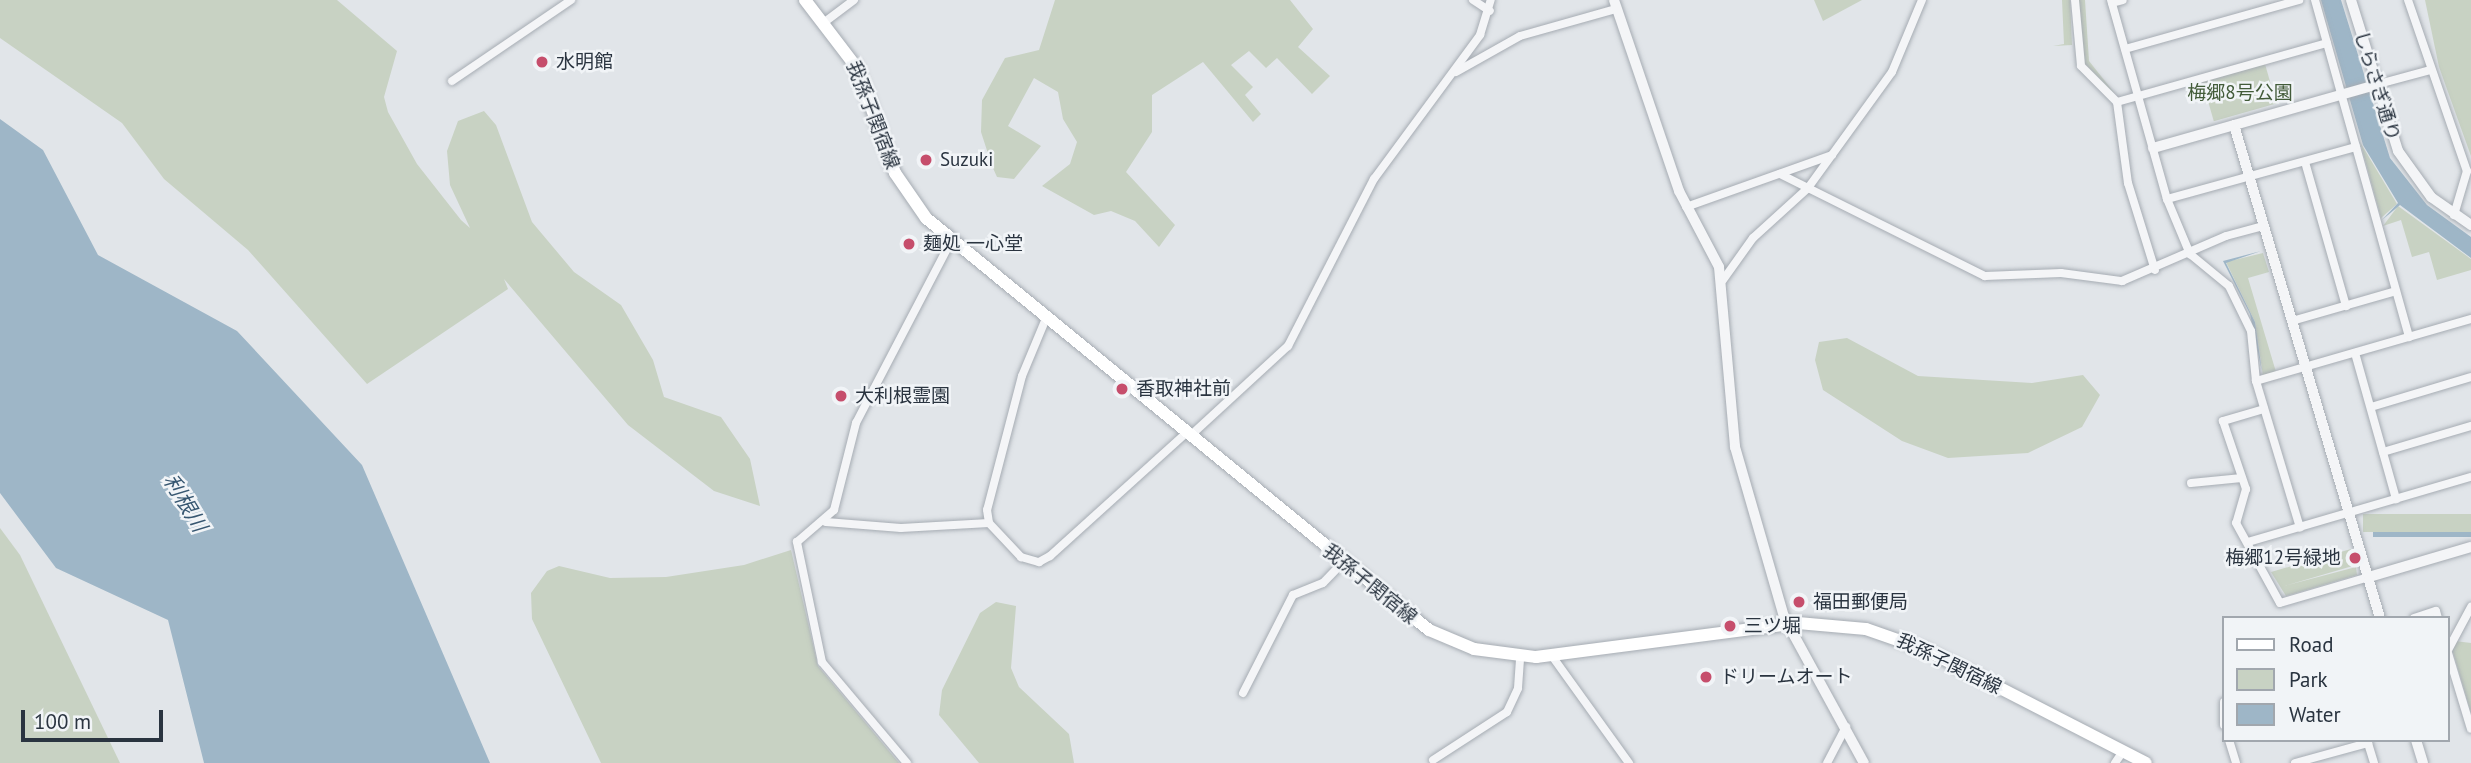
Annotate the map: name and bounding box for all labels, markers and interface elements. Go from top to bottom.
street label: しらさぎ通り [2349,28,2405,144]
place label: 水明館 [556,51,613,73]
marker: 水明館 [534,54,550,70]
street label: 我孫子関宿線 [842,58,904,172]
park label: 梅郷8号公園 [2187,82,2293,104]
place label: Suzuki [940,149,993,171]
marker: Suzuki [918,152,934,168]
place label: 麺処 一心堂 [923,233,1023,255]
marker: 麺処 一心堂 [901,236,917,252]
place label: 香取神社前 [1136,378,1231,400]
marker: 香取神社前 [1114,381,1130,397]
place label: 大利根霊園 [855,385,950,407]
marker: 大利根霊園 [833,388,849,404]
water label: 利根川 [158,470,212,536]
street label: 我孫子関宿線 [1319,539,1421,629]
place label: 梅郷12号緑地 [2225,547,2341,569]
marker: 梅郷12号緑地 [2347,550,2363,566]
place label: 福田郵便局 [1813,591,1908,613]
marker: 福田郵便局 [1791,594,1807,610]
place label: 三ツ堀 [1744,615,1801,637]
legend [2222,616,2450,742]
marker: 三ツ堀 [1722,618,1738,634]
street label: 我孫子関宿線 [1893,629,2005,699]
text: Road [2289,631,2333,658]
place label: ドリームオート [1720,666,1853,688]
text: Park [2289,666,2328,693]
marker: ドリームオート [1698,669,1714,685]
scale bar [24,696,166,740]
text: Water [2289,701,2341,728]
text: 100 m [34,708,91,735]

